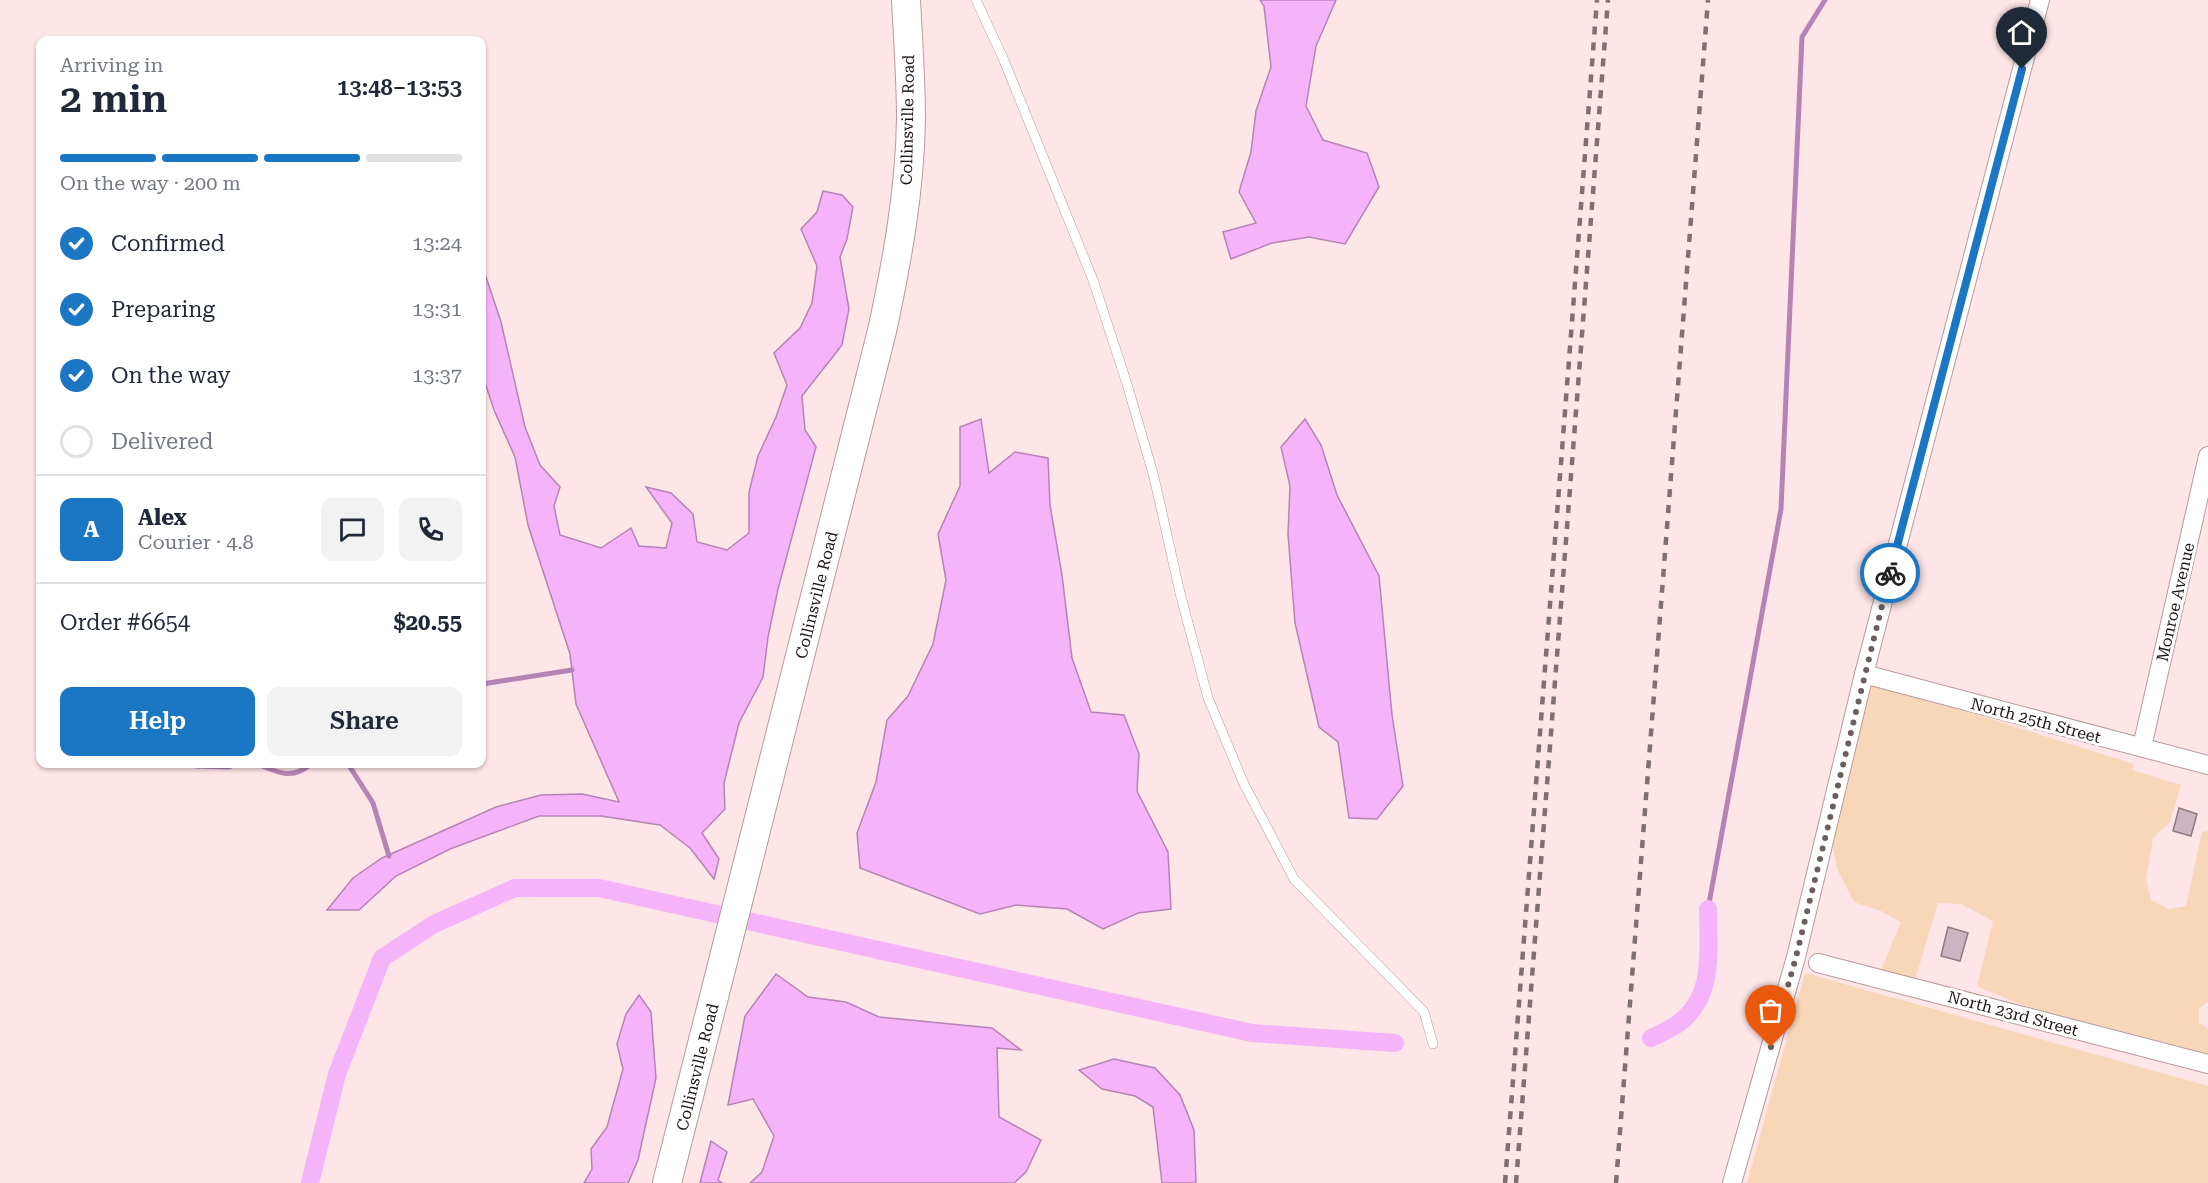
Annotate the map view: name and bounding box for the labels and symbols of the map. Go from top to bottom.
pin [1996,7,2047,69]
street label: Collinsville Road [897,55,918,185]
street label: Collinsville Road [791,529,841,661]
street label: Monroe Avenue [2153,540,2198,664]
courier [1860,543,1920,603]
street label: North 25th Street [1969,694,2103,747]
pin [1745,985,1796,1047]
street label: North 23rd Street [1946,987,2080,1040]
street label: Collinsville Road [672,1001,722,1133]

